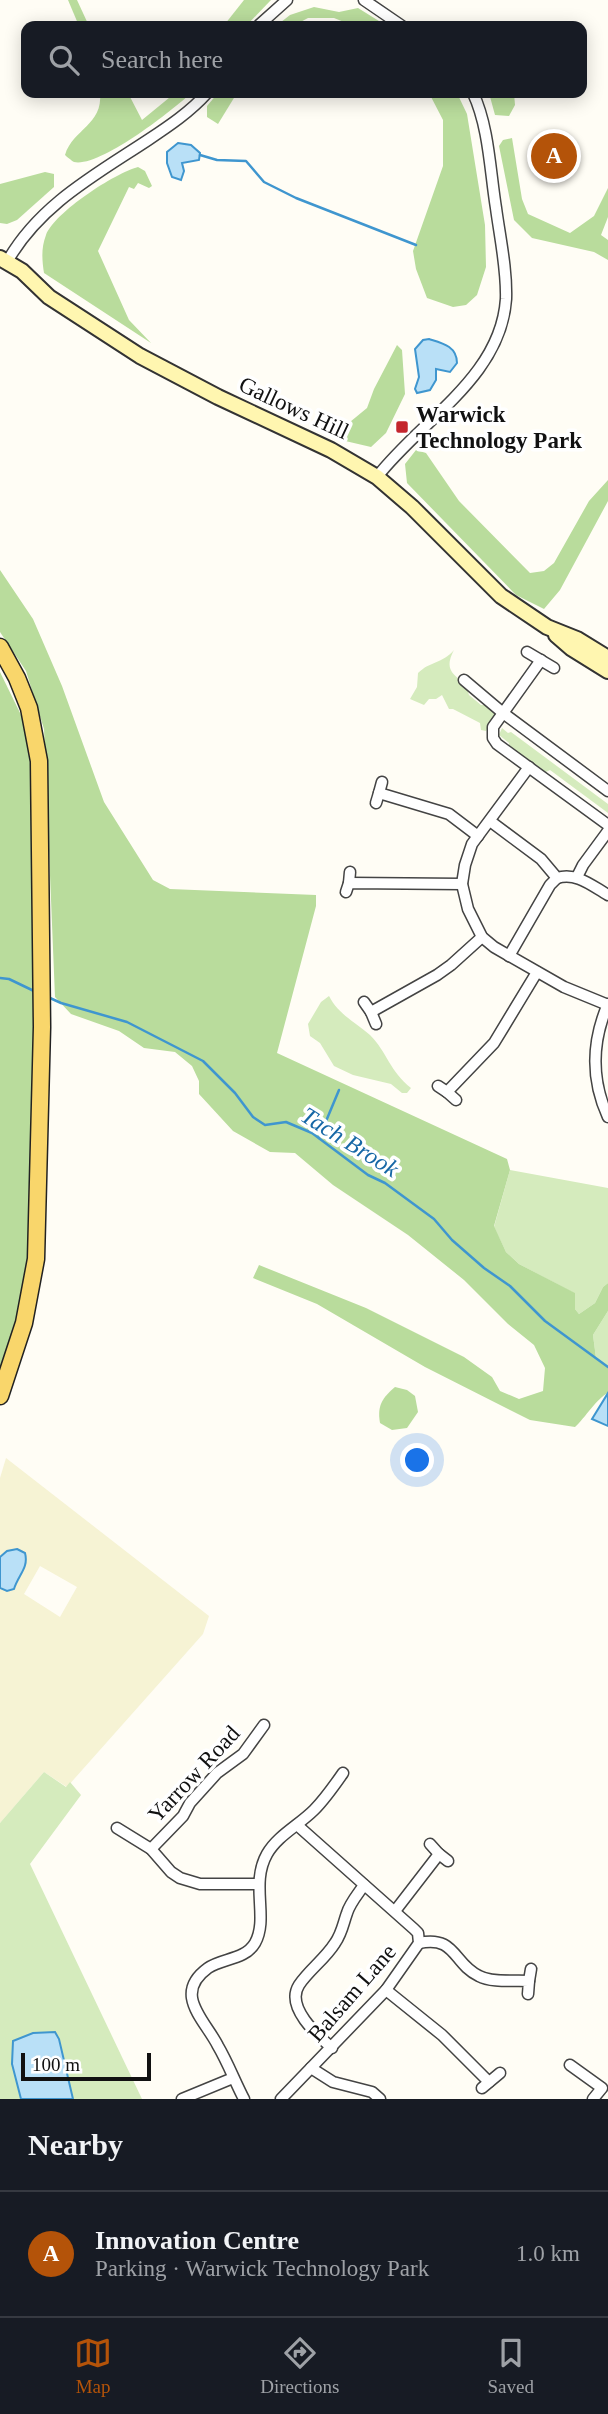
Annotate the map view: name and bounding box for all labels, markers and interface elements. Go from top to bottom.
search box [21,21,587,98]
icon: search [45,41,83,79]
text: Search here [101,45,223,74]
pin: A [531,130,577,182]
street label: Gallows Hill [235,372,353,444]
place label: Warwick Technology Park [416,402,582,453]
marker: Warwick Technology Park [394,419,410,435]
water label: Tach Brook [297,1102,404,1182]
your location [400,1443,434,1477]
street label: Yarrow Road [143,1720,245,1827]
street label: Balsam Lane [303,1939,401,2047]
scale bar [21,2050,150,2082]
text: 100 m [32,2054,80,2075]
text: Nearby [28,2128,123,2161]
text: Innovation Centre [95,2226,299,2255]
text: A [43,2241,59,2266]
text: 1.0 km [516,2241,580,2266]
text: Parking · Warwick Technology Park [95,2256,429,2281]
tab: Map [74,2334,112,2398]
tab: Directions [260,2334,339,2398]
tab: Saved [487,2334,534,2398]

